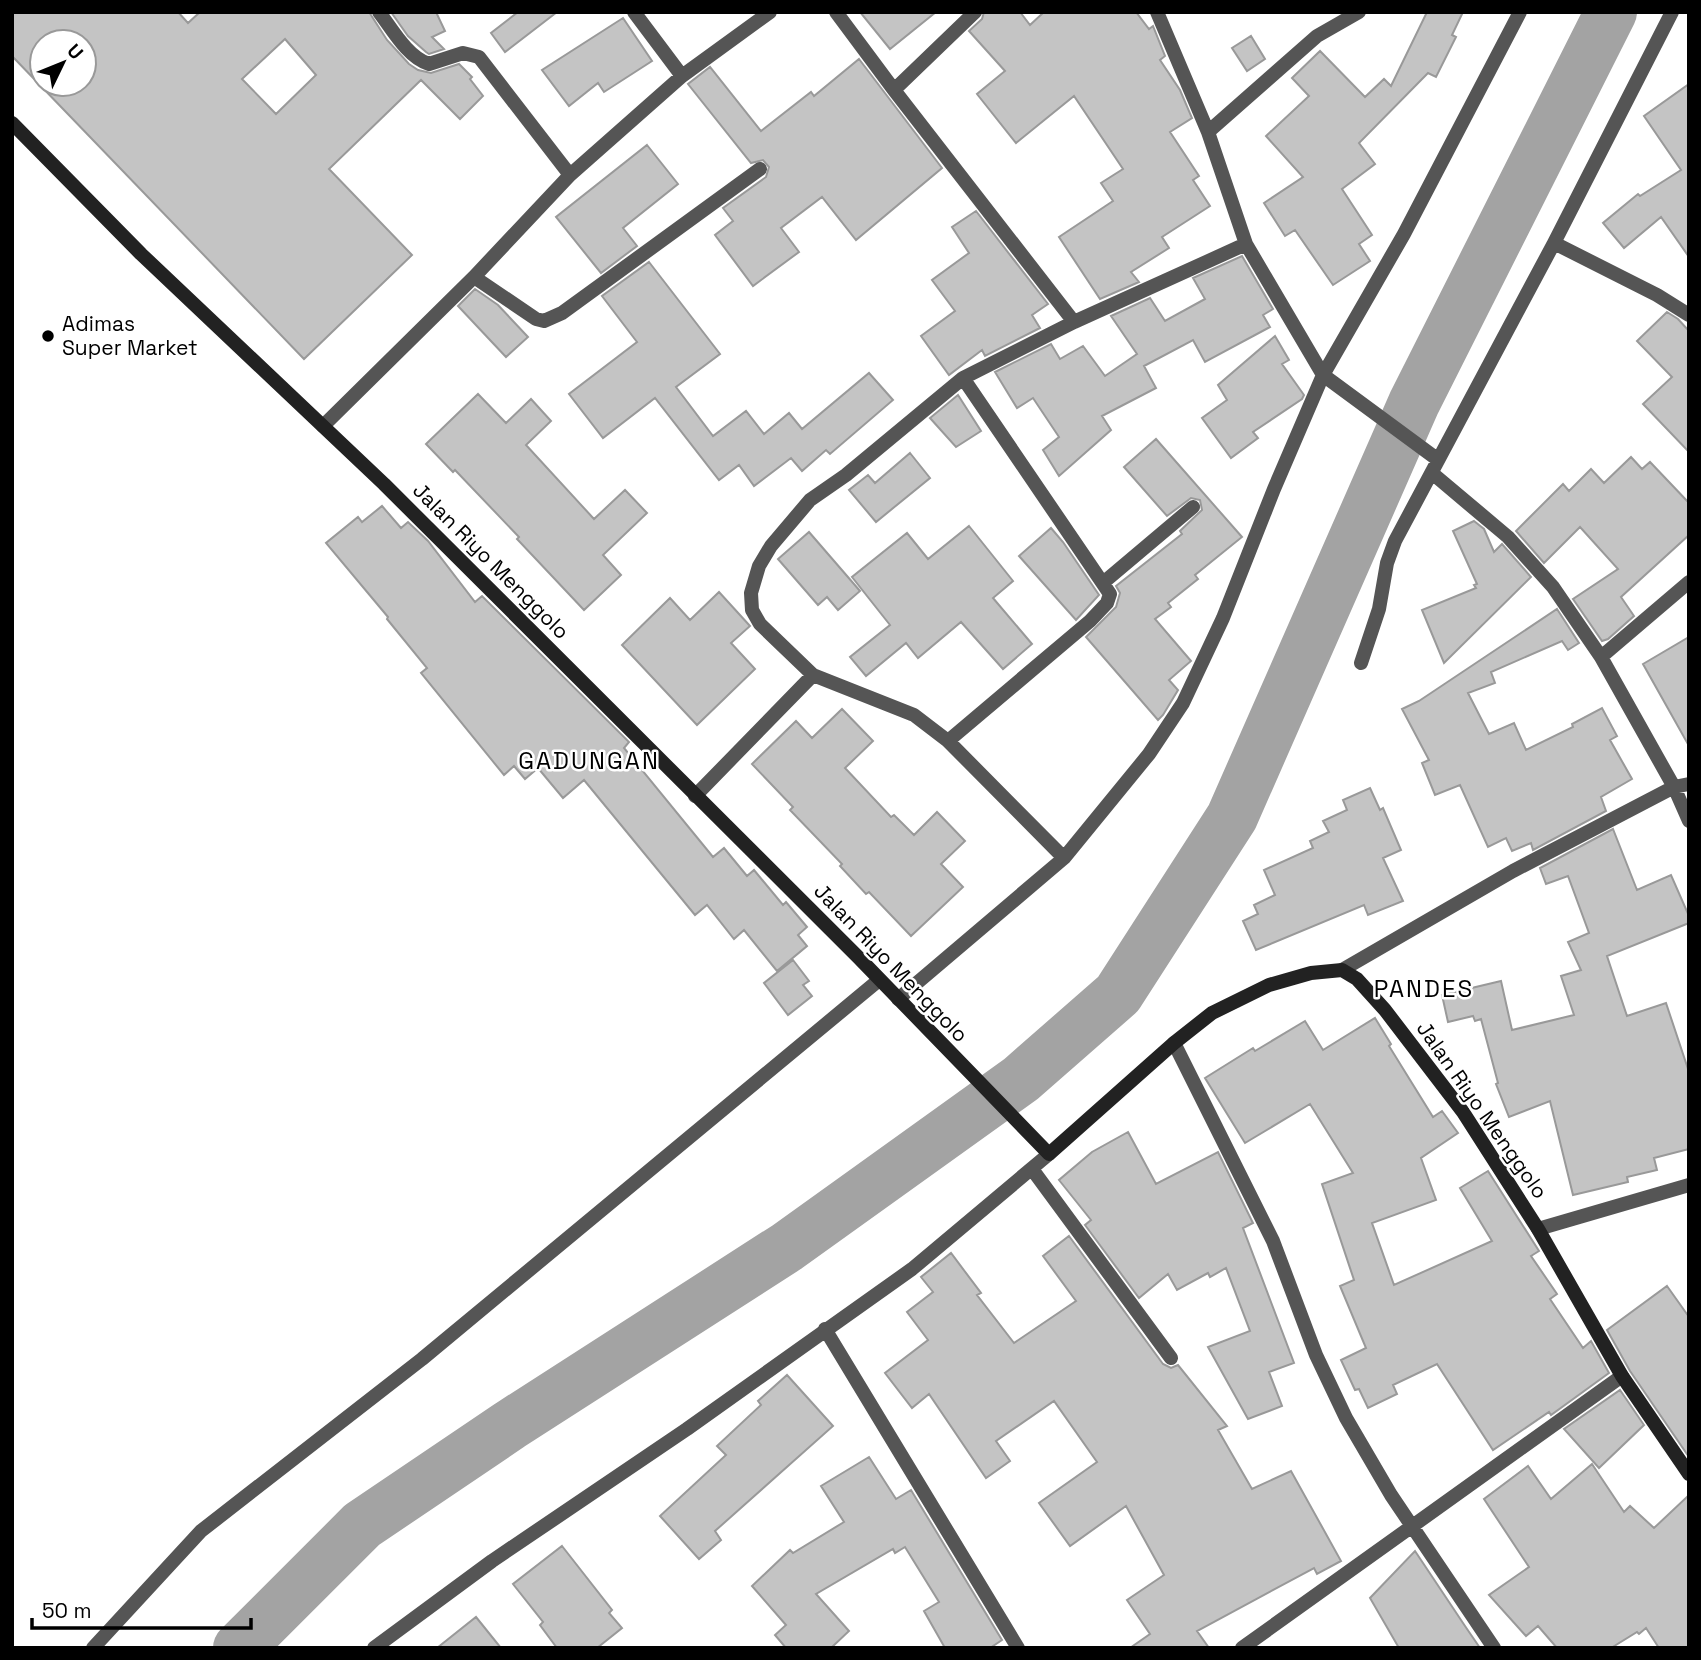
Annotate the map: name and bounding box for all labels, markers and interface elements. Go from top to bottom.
north arrow [28,28,98,98]
text: U [62,39,89,65]
place label: Adimas Super Market [62,310,198,361]
marker: Adimas Super Market [40,328,56,344]
street label: Jalan Riyo Menggolo [407,477,575,645]
district label: GADUNGAN [518,745,660,776]
street label: Jalan Riyo Menggolo [808,878,974,1048]
district label: PANDES [1374,973,1474,1004]
street label: Jalan Riyo Menggolo [1411,1016,1554,1204]
scale bar [32,1586,250,1630]
text: 50 m [42,1597,92,1624]

